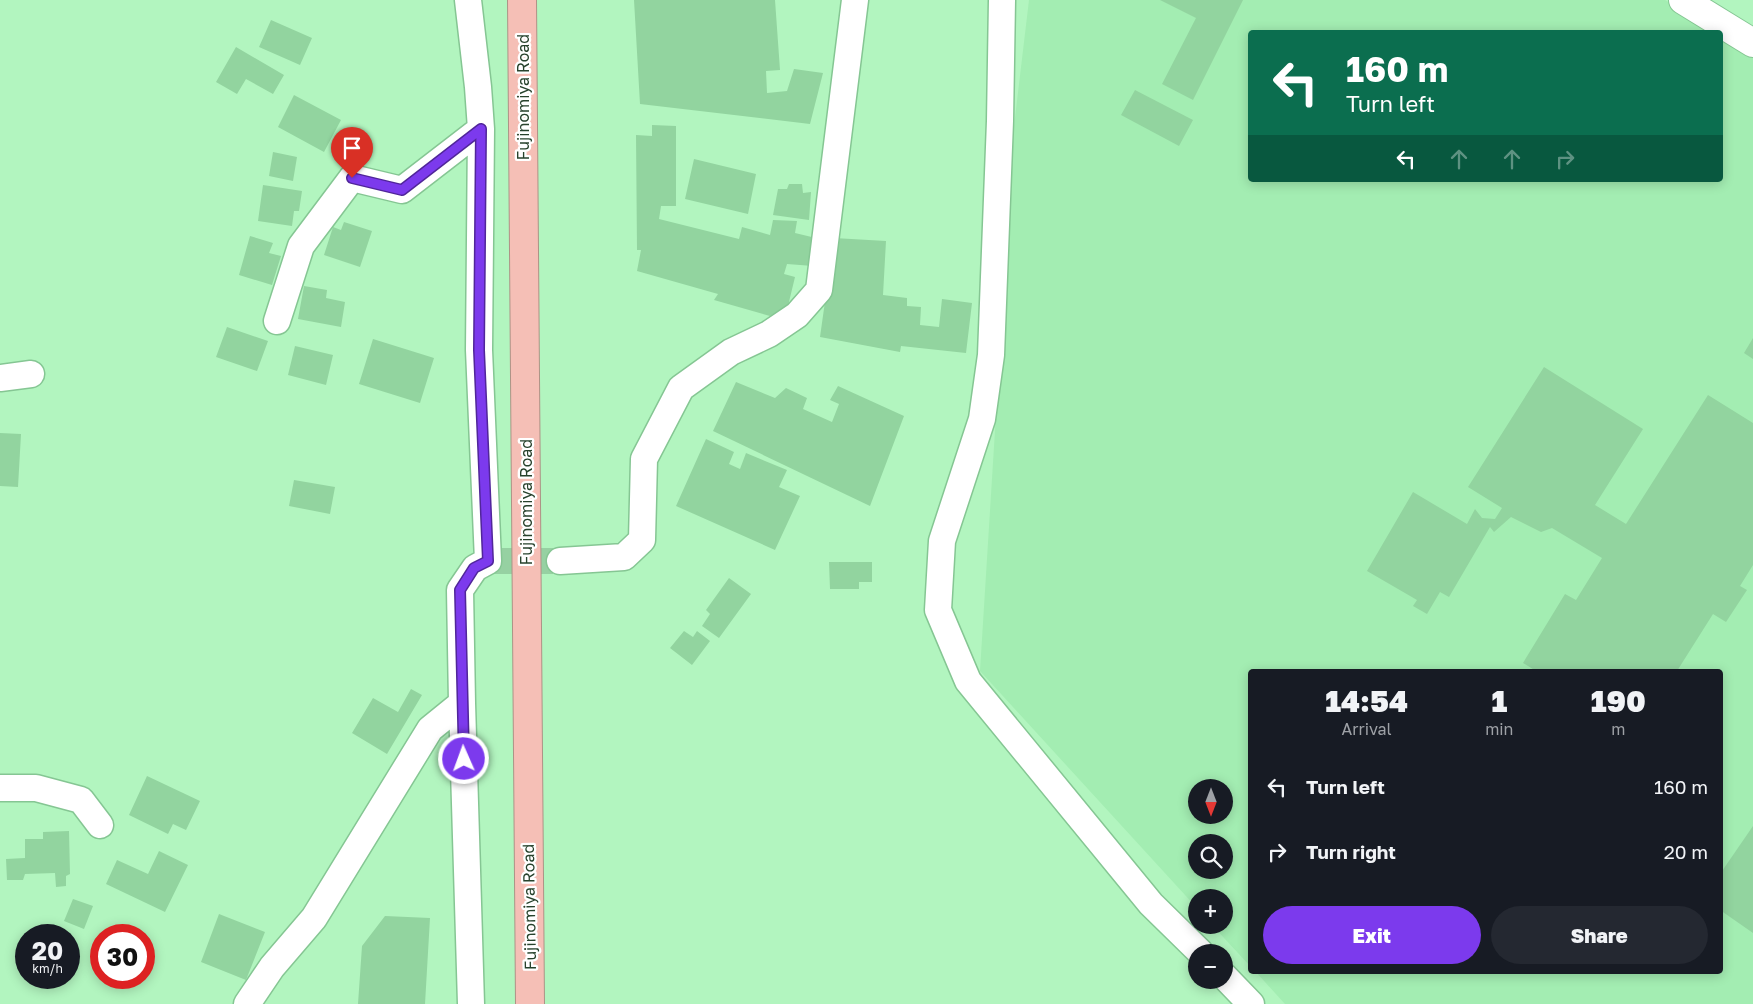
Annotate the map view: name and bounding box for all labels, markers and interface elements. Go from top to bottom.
street label: Fujinomiya Road [513,34,533,160]
text: 160 m [1346,48,1448,90]
icon: left [1263,50,1328,115]
text: Turn left [1346,90,1435,117]
pin [331,127,373,178]
icon: arrive [338,134,366,162]
icon: left [1392,145,1420,173]
icon: ahead [1445,145,1473,173]
icon: ahead [1498,145,1526,173]
icon: right [1551,145,1579,173]
street label: Fujinomiya Road [516,439,536,565]
text: 14:54 [1325,683,1408,719]
text: 1 [1491,683,1507,719]
text: 190 [1591,683,1646,719]
text: Arrival [1342,719,1392,739]
text: min [1485,719,1513,739]
text: m [1611,719,1625,739]
position arrow [437,732,489,784]
icon: left [1263,773,1291,801]
text: Turn left [1306,775,1385,798]
text: 160 m [1654,775,1708,798]
north arrow [1188,779,1232,824]
map controls [1188,779,1233,989]
button: search [1188,834,1233,879]
icon: right [1263,838,1291,866]
text: Turn right [1306,840,1396,863]
text: 20 m [1664,840,1708,863]
street label: Fujinomiya Road [518,844,540,970]
button: + [1188,889,1233,934]
button: Exit [1263,906,1481,964]
button: Share [1491,906,1708,964]
speed limit sign: 30 [90,924,155,989]
text: 20 [32,935,63,966]
button: − [1188,944,1233,989]
text: km/h [32,961,63,976]

